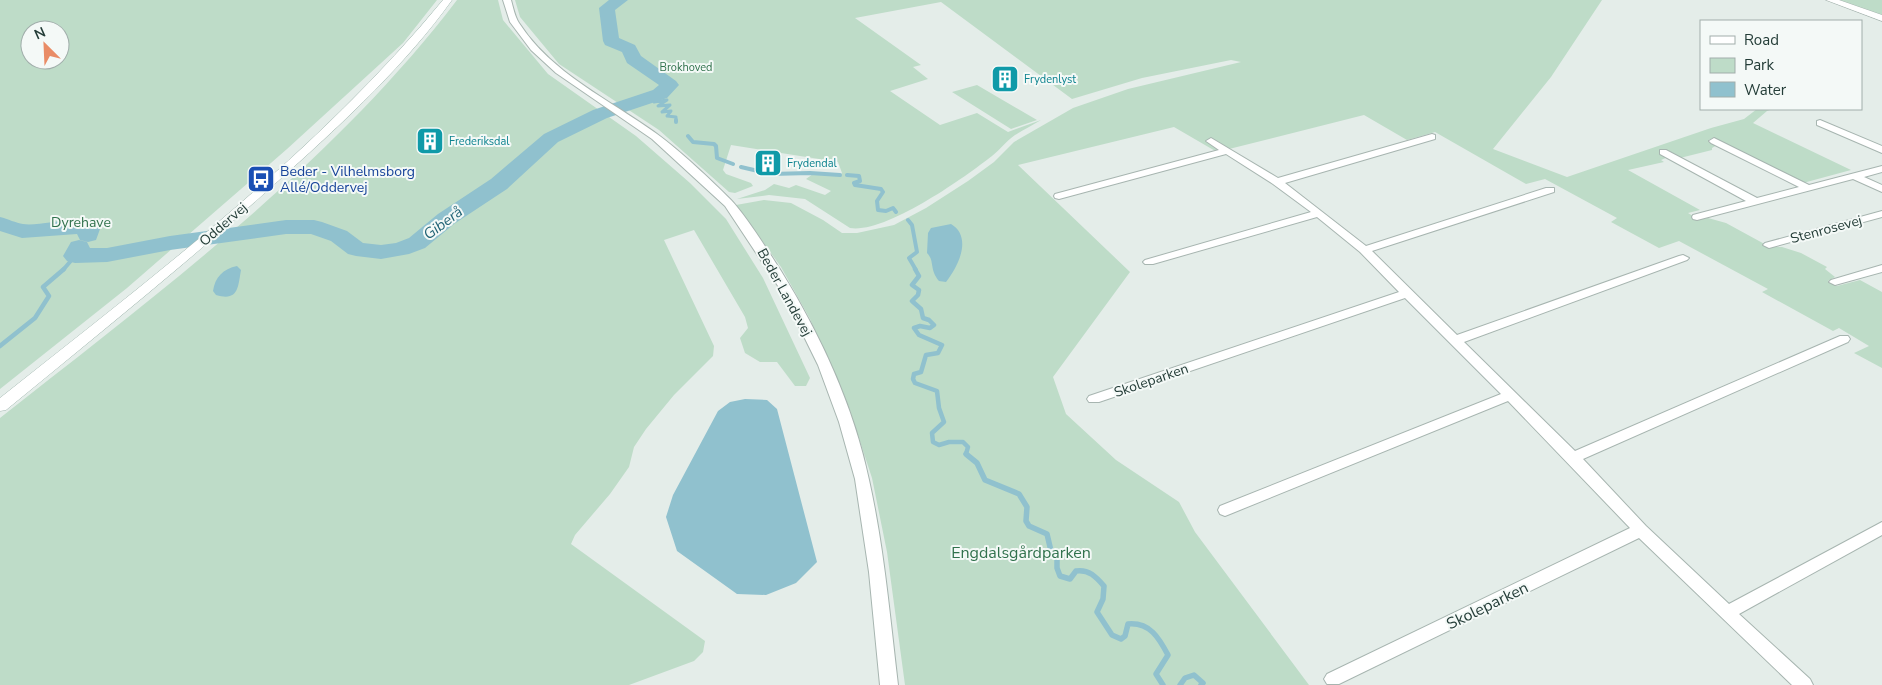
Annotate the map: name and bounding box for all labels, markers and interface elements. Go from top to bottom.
north arrow [20,20,70,70]
legend [1700,20,1862,110]
text: N [31,23,49,44]
text: Road [1744,30,1779,50]
text: Park [1744,55,1774,75]
park label: Brokhoved [659,60,713,75]
building icon: Frydenlyst [990,64,1020,94]
place label: Frydenlyst [1024,72,1076,87]
text: Water [1744,80,1787,100]
building icon: Frederiksdal [415,126,445,156]
place label: Frederiksdal [449,134,510,149]
building icon: Frydendal [753,148,783,178]
place label: Frydendal [787,156,838,171]
place label: Beder - Vilhelmsborg Allé/Oddervej [280,162,415,197]
bus stop icon: Beder - Vilhelmsborg Allé/Oddervej [246,164,276,194]
street label: Oddervej [195,198,251,251]
water label: Giberå [419,202,467,244]
street label: Stenrosevej [1788,211,1864,248]
park label: Dyrehave [51,213,111,232]
street label: Beder Landevej [753,245,817,339]
street label: Skoleparken [1111,359,1191,402]
park label: Engdalsgårdparken [951,542,1091,564]
street label: Skoleparken [1443,577,1532,635]

